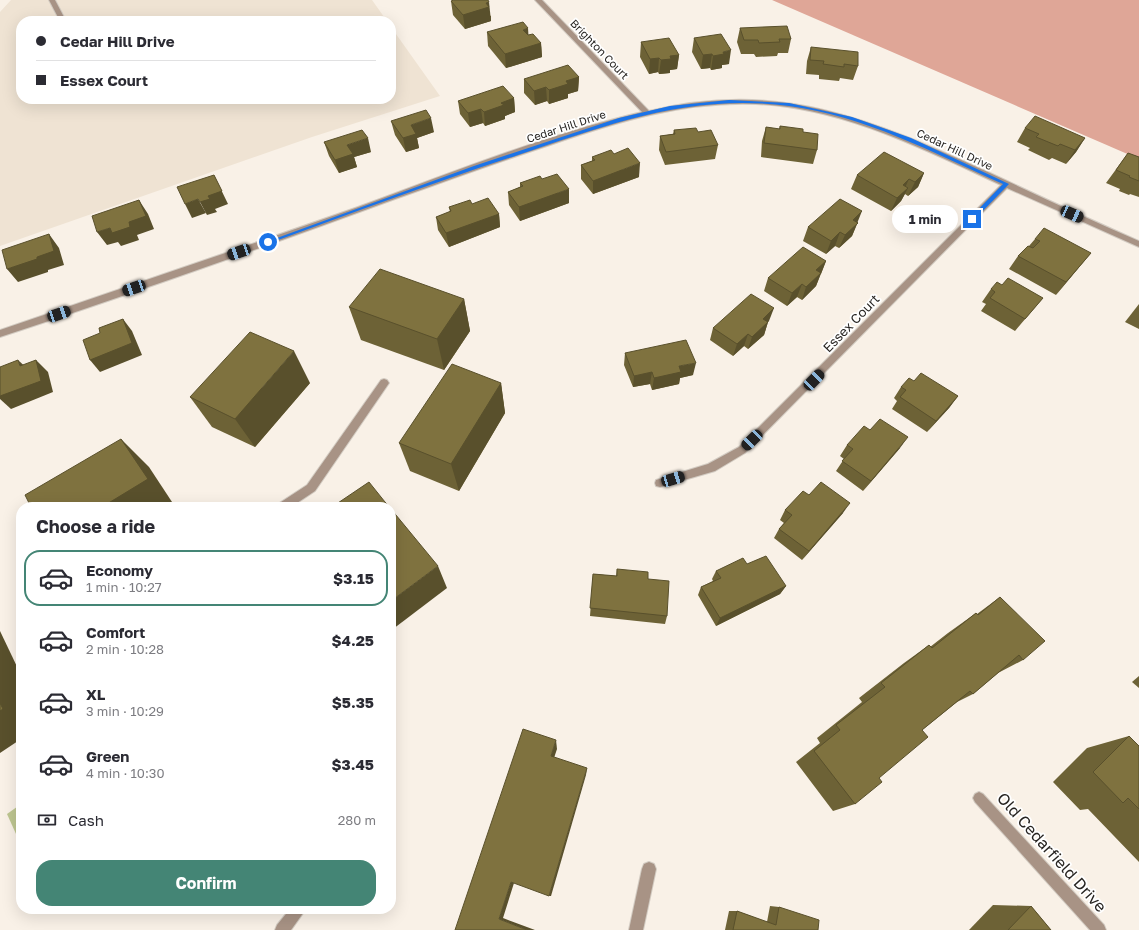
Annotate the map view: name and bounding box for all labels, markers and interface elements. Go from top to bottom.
street label: Brighton Court [568,16,632,82]
text: Cedar Hill Drive [60,32,175,50]
text: Essex Court [60,71,148,89]
street label: Cedar Hill Drive [525,107,607,145]
street label: Cedar Hill Drive [915,126,995,172]
car [1059,204,1085,224]
callout: 1 min [892,205,958,233]
route end [963,210,981,228]
text: 1 min [909,211,941,227]
route start [259,233,277,251]
car [226,242,252,262]
car [121,278,147,298]
street label: Essex Court [819,291,883,355]
car [46,304,72,324]
car [801,367,827,393]
car [739,427,765,453]
car [660,470,686,488]
text: Choose a ride [36,515,155,537]
icon: car [38,560,74,596]
text: Economy [86,561,153,579]
text: $3.15 [333,569,374,587]
text: 1 min · 10:27 [86,579,162,595]
icon: car [38,622,74,658]
text: Comfort [86,623,145,641]
text: $4.25 [331,631,374,649]
text: 2 min · 10:28 [86,641,164,657]
icon: car [38,684,74,720]
text: XL [86,685,105,703]
text: $5.35 [332,693,374,711]
text: 3 min · 10:29 [86,703,164,719]
icon: car [38,746,74,782]
text: Green [86,747,129,765]
text: $3.45 [331,755,374,773]
text: 4 min · 10:30 [86,765,165,781]
street label: Old Cedarfield Drive [993,788,1111,916]
icon: cash [36,809,58,831]
text: Cash [68,811,104,829]
text: 280 m [338,812,376,828]
button: Confirm [36,860,376,906]

